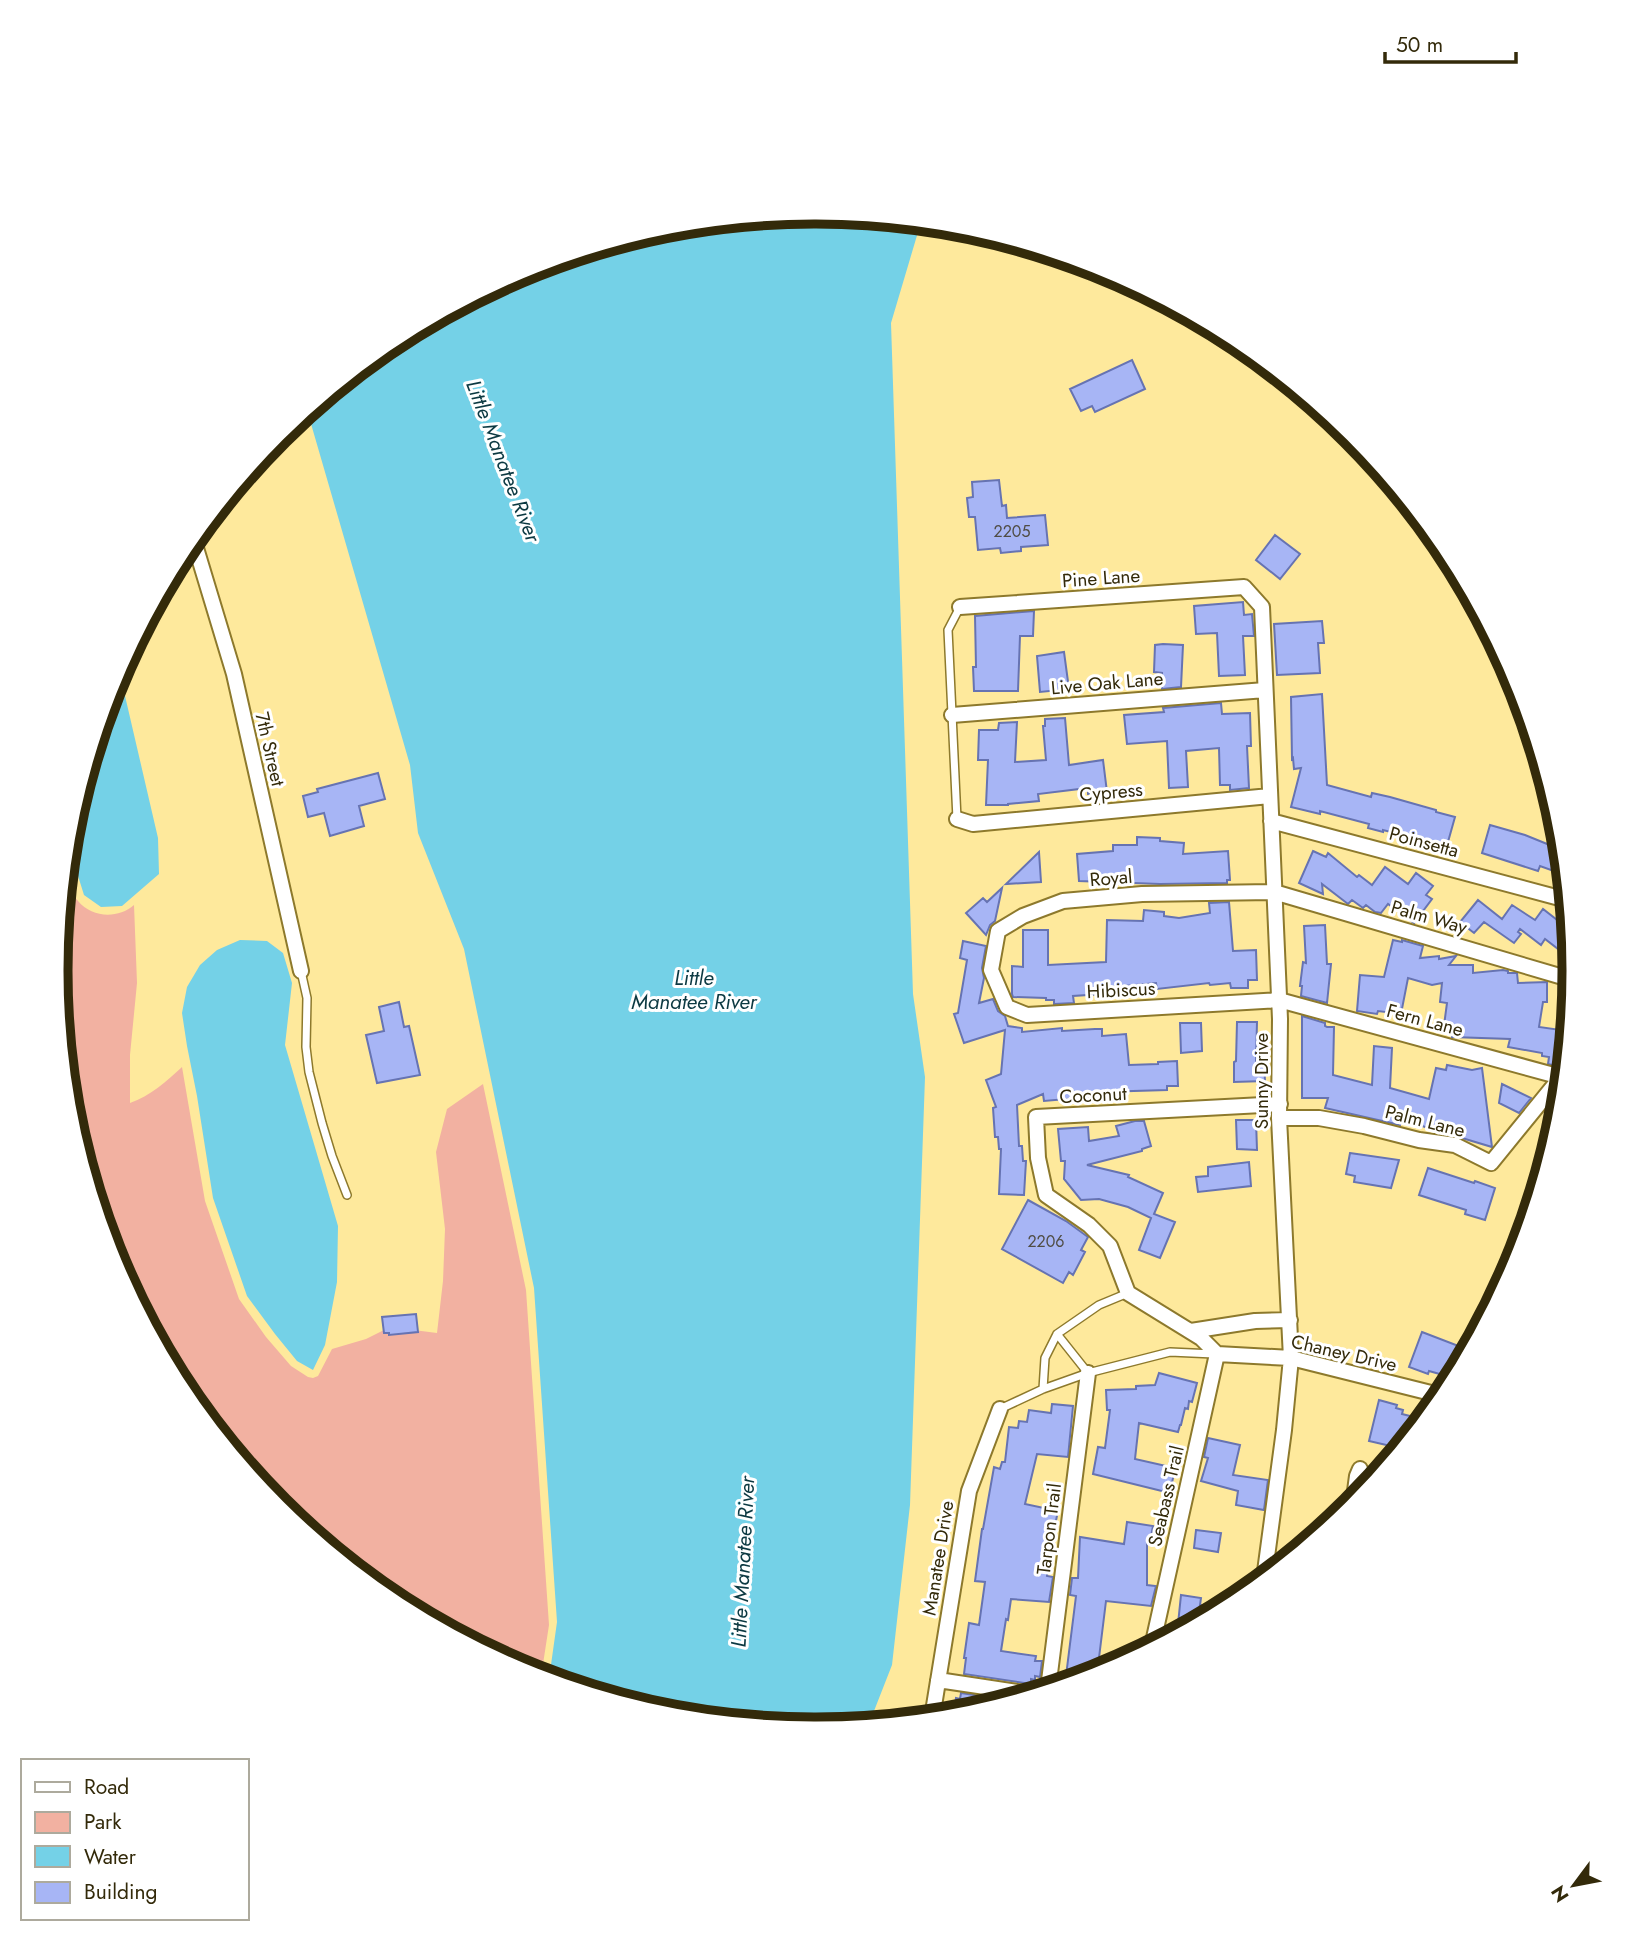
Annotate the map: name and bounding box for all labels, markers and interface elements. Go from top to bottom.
scale bar [1385,21,1516,65]
text: 50 m [1396,30,1443,60]
water label: Little Manatee River [458,376,548,547]
house number: 2205 [994,520,1030,543]
street label: Pine Lane [1061,562,1141,594]
street label: Live Oak Lane [1050,665,1165,701]
street label: 7th Street [248,709,292,789]
street label: Cypress [1078,776,1144,808]
street label: Poinsetta [1386,820,1462,864]
street label: Royal [1089,863,1133,893]
street label: Palm Way [1388,893,1471,941]
water label: Little Manatee River [631,963,758,1017]
street label: Hibiscus [1086,975,1156,1005]
street label: Fern Lane [1384,997,1467,1043]
street label: Sunny Drive [1248,1033,1275,1129]
street label: Coconut [1059,1080,1128,1110]
street label: Palm Lane [1382,1098,1468,1144]
house number: 2206 [1027,1230,1065,1253]
street label: Chaney Drive [1288,1328,1400,1378]
street label: Seabass Trail [1141,1443,1191,1549]
water label: Little Manatee River [724,1475,763,1648]
street label: Tarpon Trail [1030,1482,1068,1576]
street label: Manatee Drive [916,1499,960,1617]
legend [21,1759,248,1920]
text: Road [84,1772,129,1802]
text: Park [84,1807,122,1837]
text: Water [84,1842,137,1872]
north arrow [1539,1850,1609,1920]
text: Building [84,1877,157,1907]
text: N [1545,1880,1575,1907]

